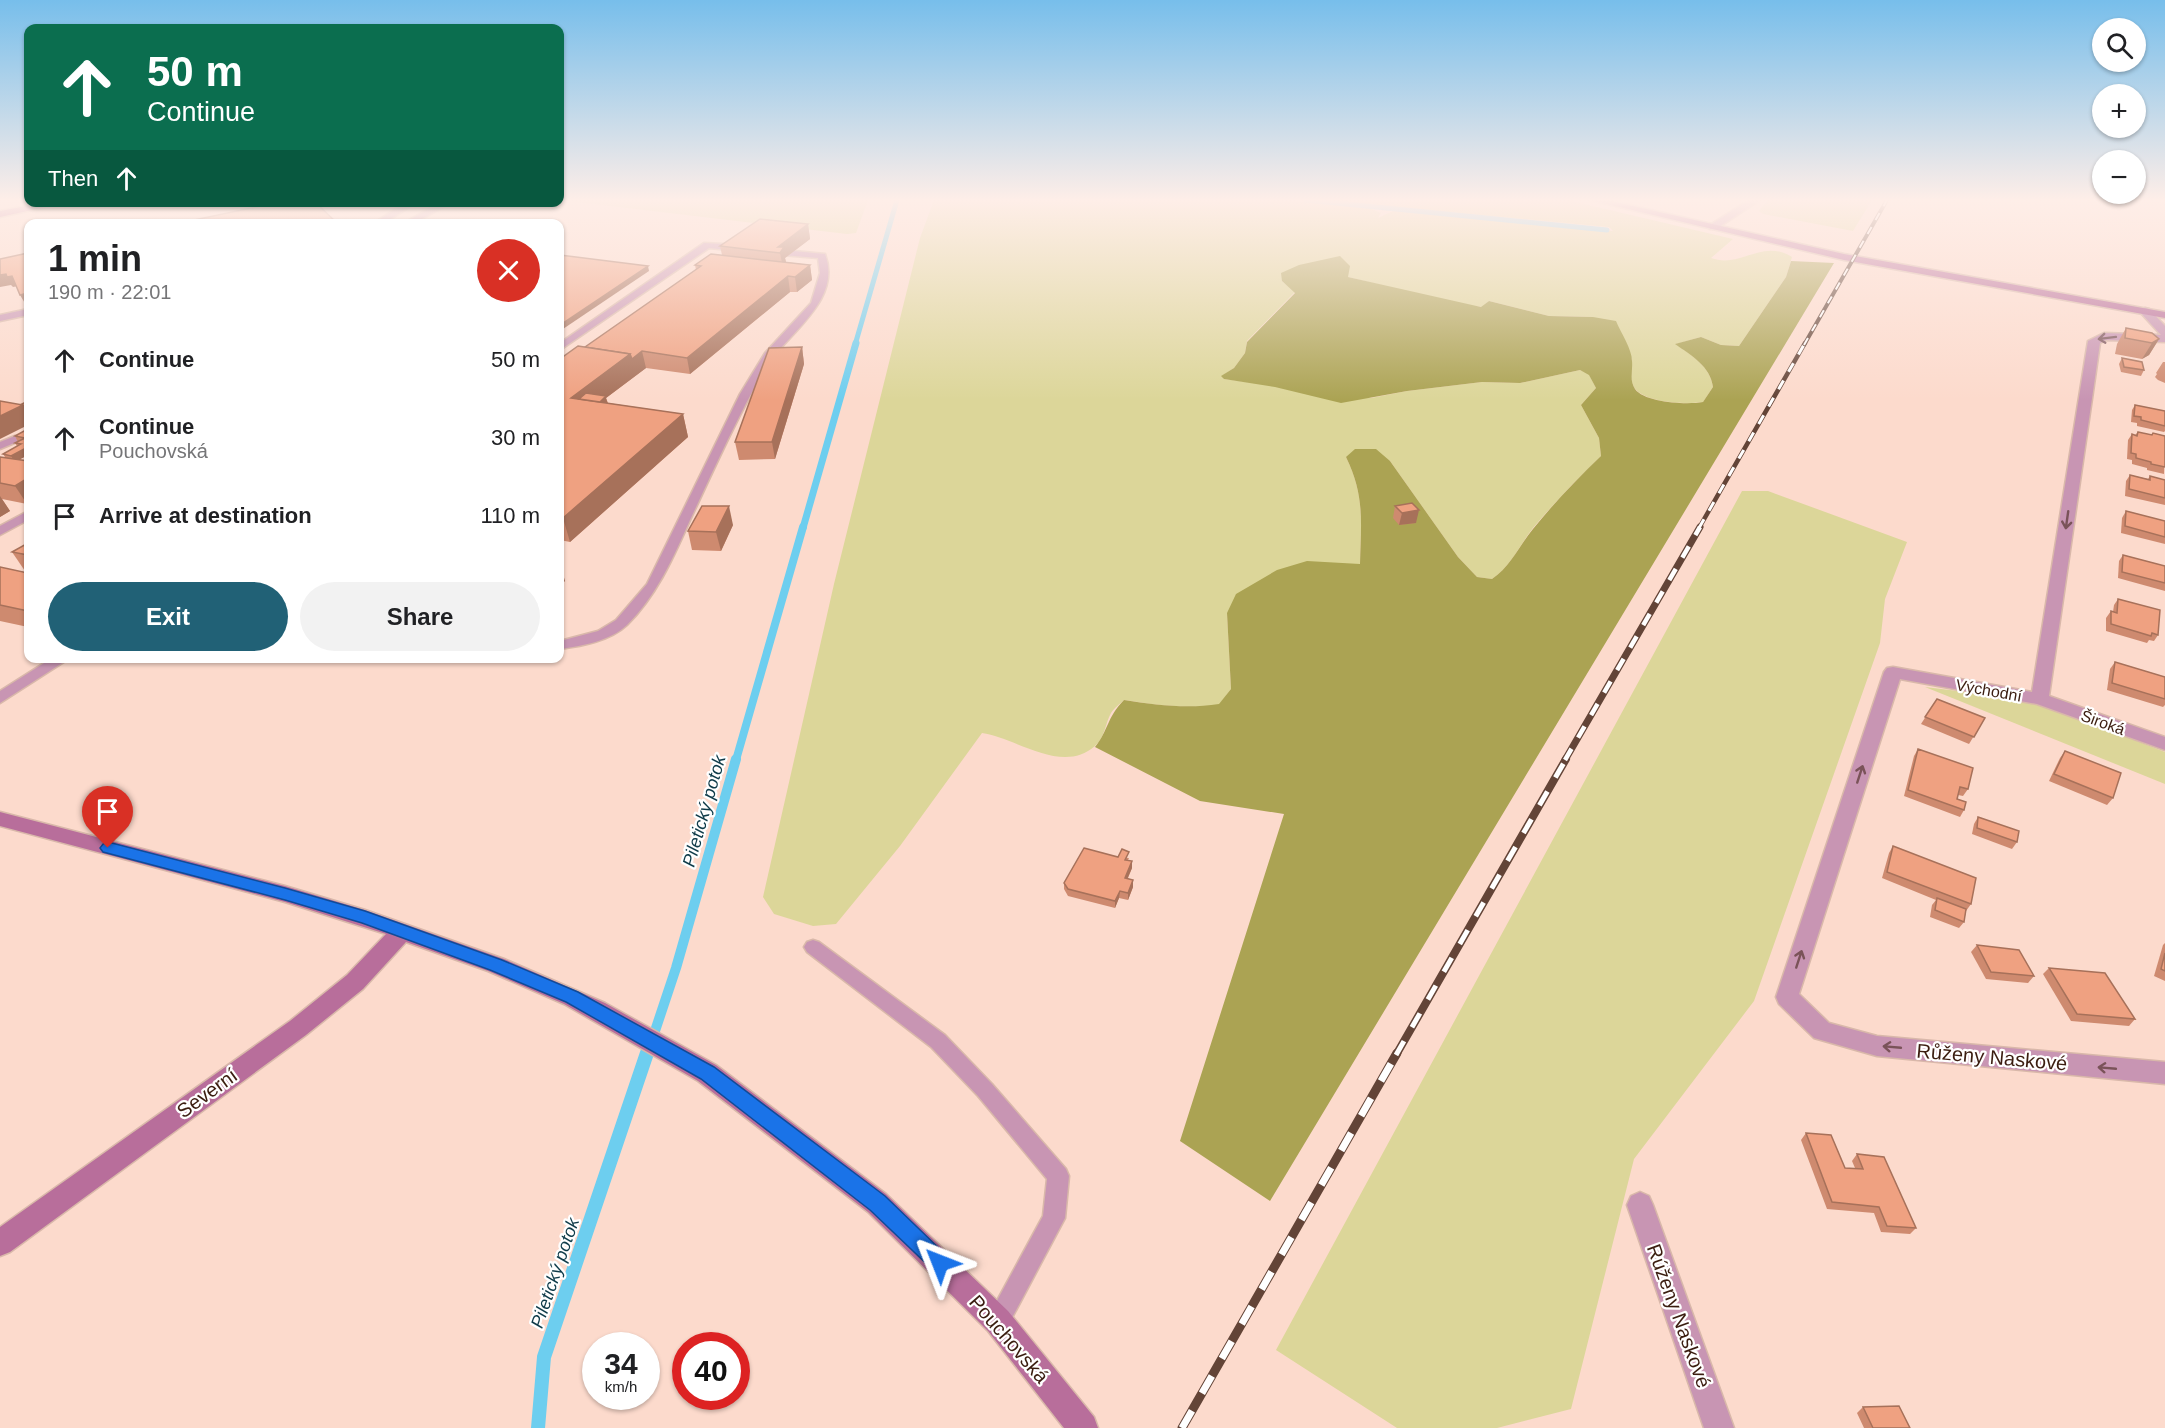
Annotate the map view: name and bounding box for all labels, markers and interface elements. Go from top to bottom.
map controls [2092,18,2146,204]
button: search [2092,18,2146,72]
icon: ahead [48,48,126,126]
text: 50 m [147,48,243,95]
button: + [2092,84,2146,138]
text: Continue [147,97,255,127]
button: − [2092,150,2146,204]
icon: ahead [110,162,143,195]
text: Then [48,166,98,191]
text: 1 min [48,238,142,279]
button: close [477,239,540,302]
text: 190 m · 22:01 [48,281,171,303]
one-way arrow [2098,333,2117,344]
icon: ahead [48,344,81,377]
text: Continue [99,347,194,372]
text: 50 m [491,347,540,372]
text: Continue [99,414,194,439]
icon: ahead [48,422,81,455]
text: 30 m [491,425,540,450]
text: Pouchovská [99,440,208,462]
icon: arrive [48,500,81,533]
text: Arrive at destination [99,503,312,528]
text: 110 m [480,503,540,528]
one-way arrow [2061,509,2072,529]
button: Exit [48,582,288,651]
button: Share [300,582,540,651]
street label: Východní [1955,676,2024,705]
street label: Široká [2079,706,2127,738]
water label: Piletický potok [679,752,730,869]
one-way arrow [1855,765,1866,784]
pin [82,786,133,848]
icon: arrive [91,795,124,828]
one-way arrow [1795,950,1806,969]
street label: Růženy Naskové [1916,1039,2068,1075]
one-way arrow [1882,1042,1902,1053]
one-way arrow [2097,1062,2117,1073]
street label: Severní [173,1064,242,1122]
water label: Piletický potok [527,1214,584,1331]
position arrow [908,1231,972,1295]
street label: Rúženy Naskové [1643,1241,1715,1391]
street label: Pouchovská [965,1291,1054,1388]
speed limit sign: 40 [672,1332,750,1410]
text: 34 [604,1347,638,1380]
text: km/h [605,1378,637,1395]

